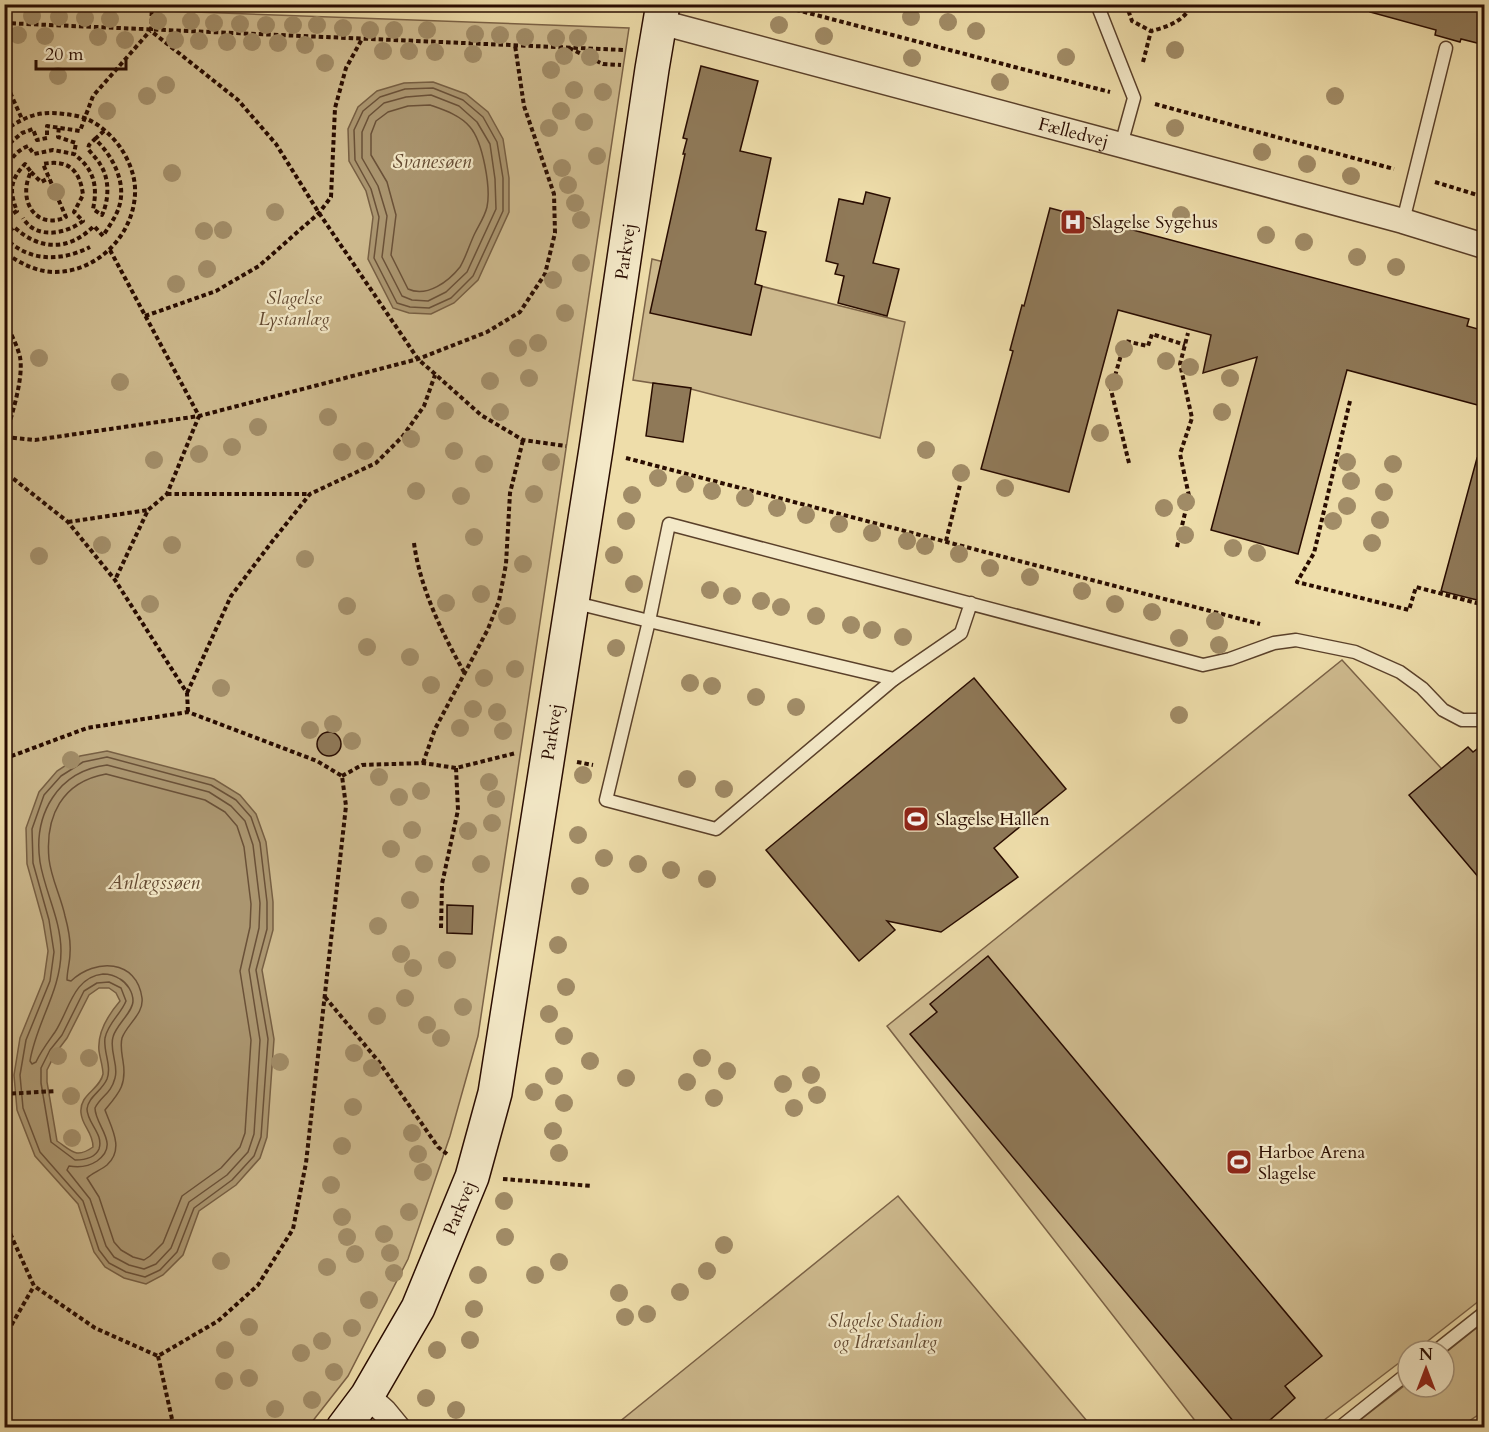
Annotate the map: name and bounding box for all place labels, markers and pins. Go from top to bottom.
hospital icon: Slagelse Sygehus [1058,207,1088,237]
place label: Slagelse Sygehus [1092,210,1218,235]
sports icon: Slagelse Hallen [901,804,931,834]
place label: Slagelse Hallen [936,807,1050,832]
place label: Harboe Arena Slagelse [1258,1140,1366,1186]
sports icon: Harboe Arena Slagelse [1224,1147,1254,1177]

